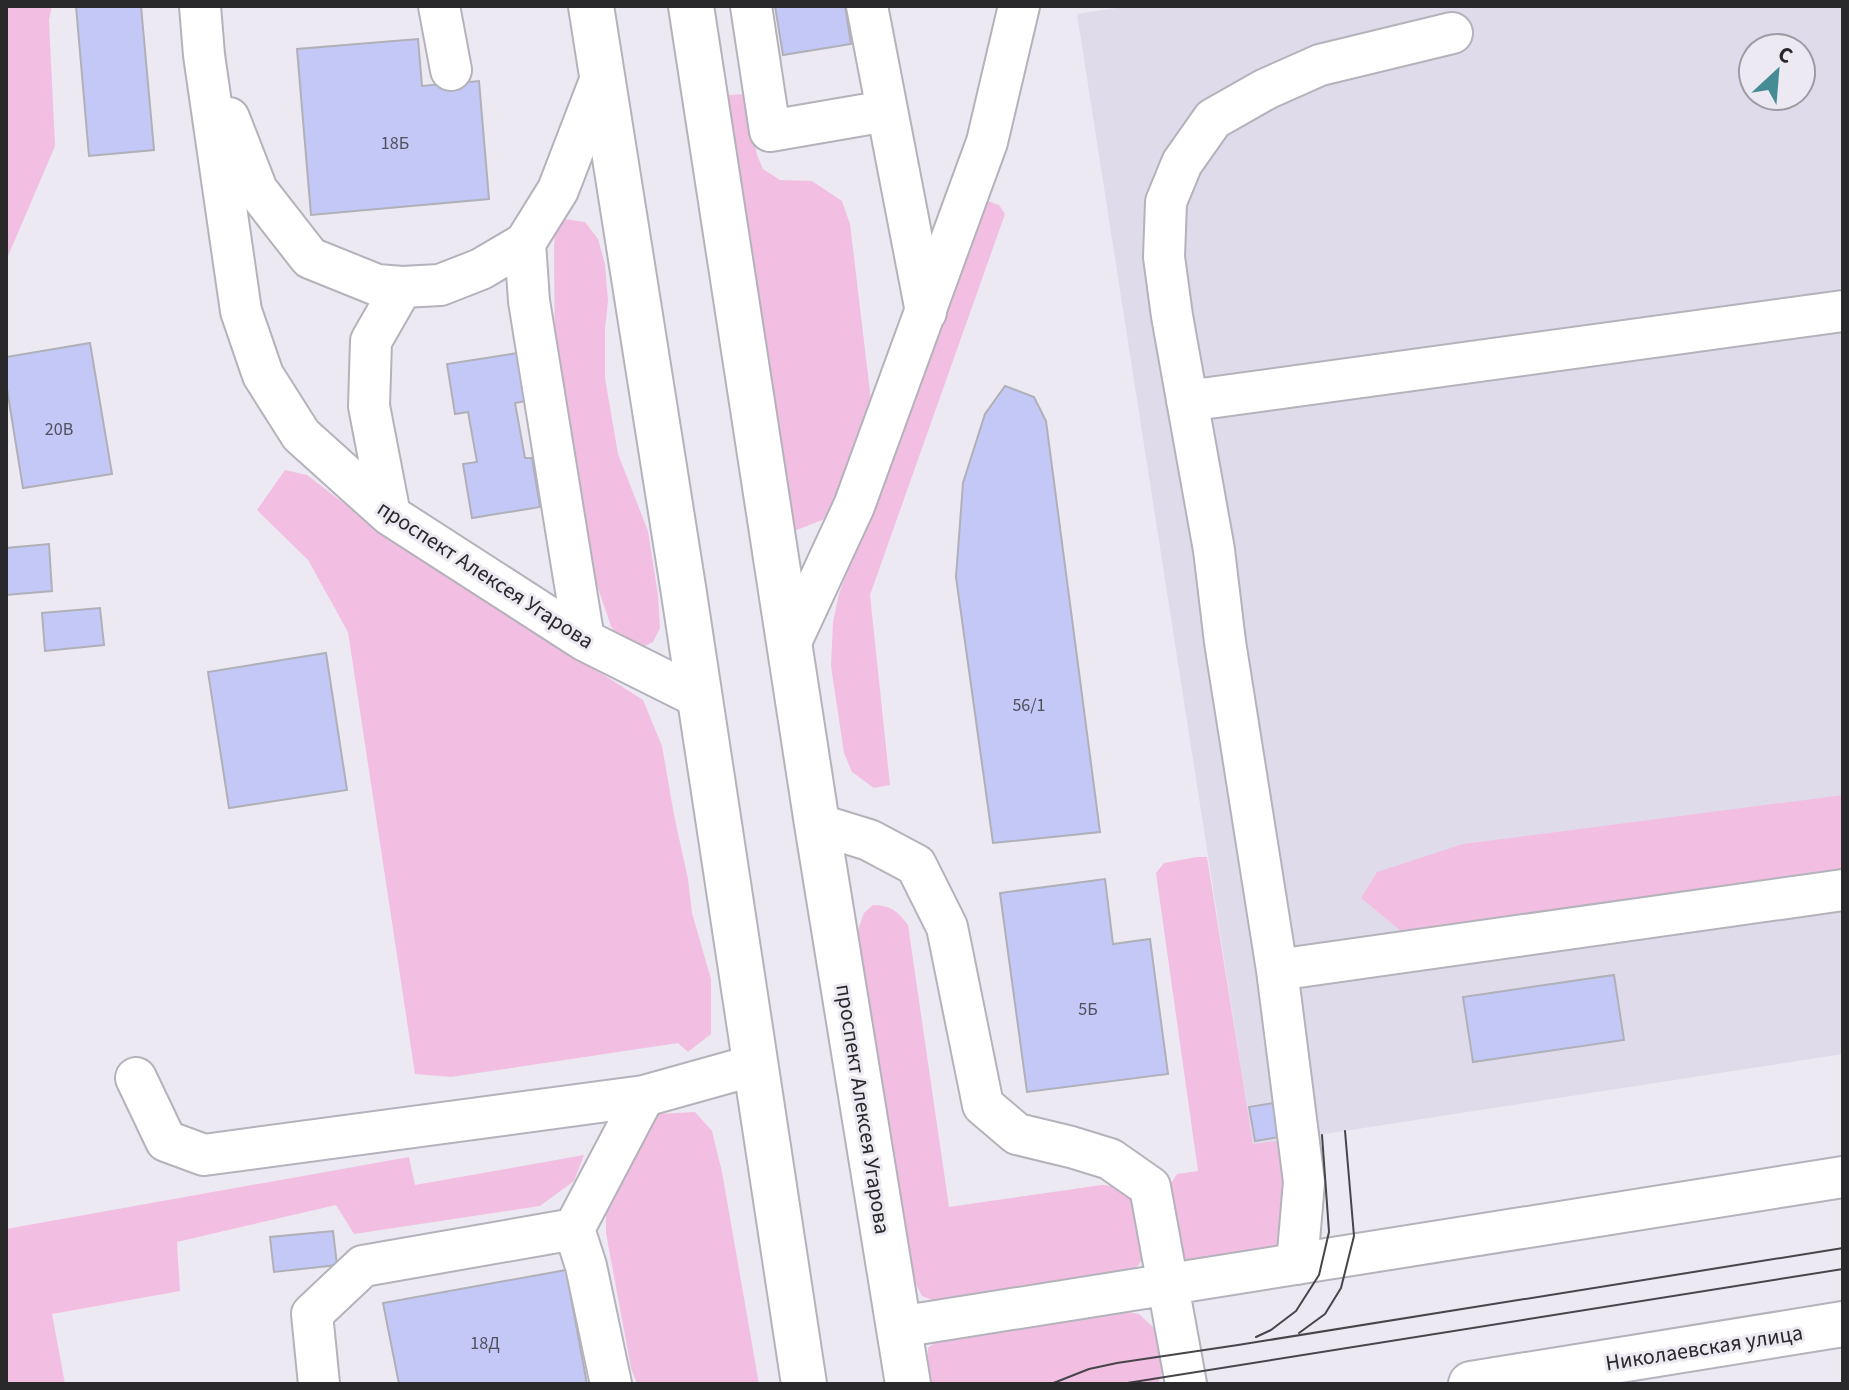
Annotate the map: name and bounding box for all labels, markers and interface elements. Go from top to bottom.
north arrow [1737,32,1817,112]
text: С [1773,38,1798,72]
house number: 18Б [381,131,409,156]
house number: 20В [45,417,73,442]
street label: проспект Алексея Угарова [371,493,600,657]
house number: 56/1 [1012,693,1046,718]
street label: проспект Алексея Угарова [827,982,899,1236]
house number: 5Б [1078,997,1098,1022]
street label: Николаевская улица [1603,1317,1805,1379]
house number: 18Д [470,1331,500,1356]

